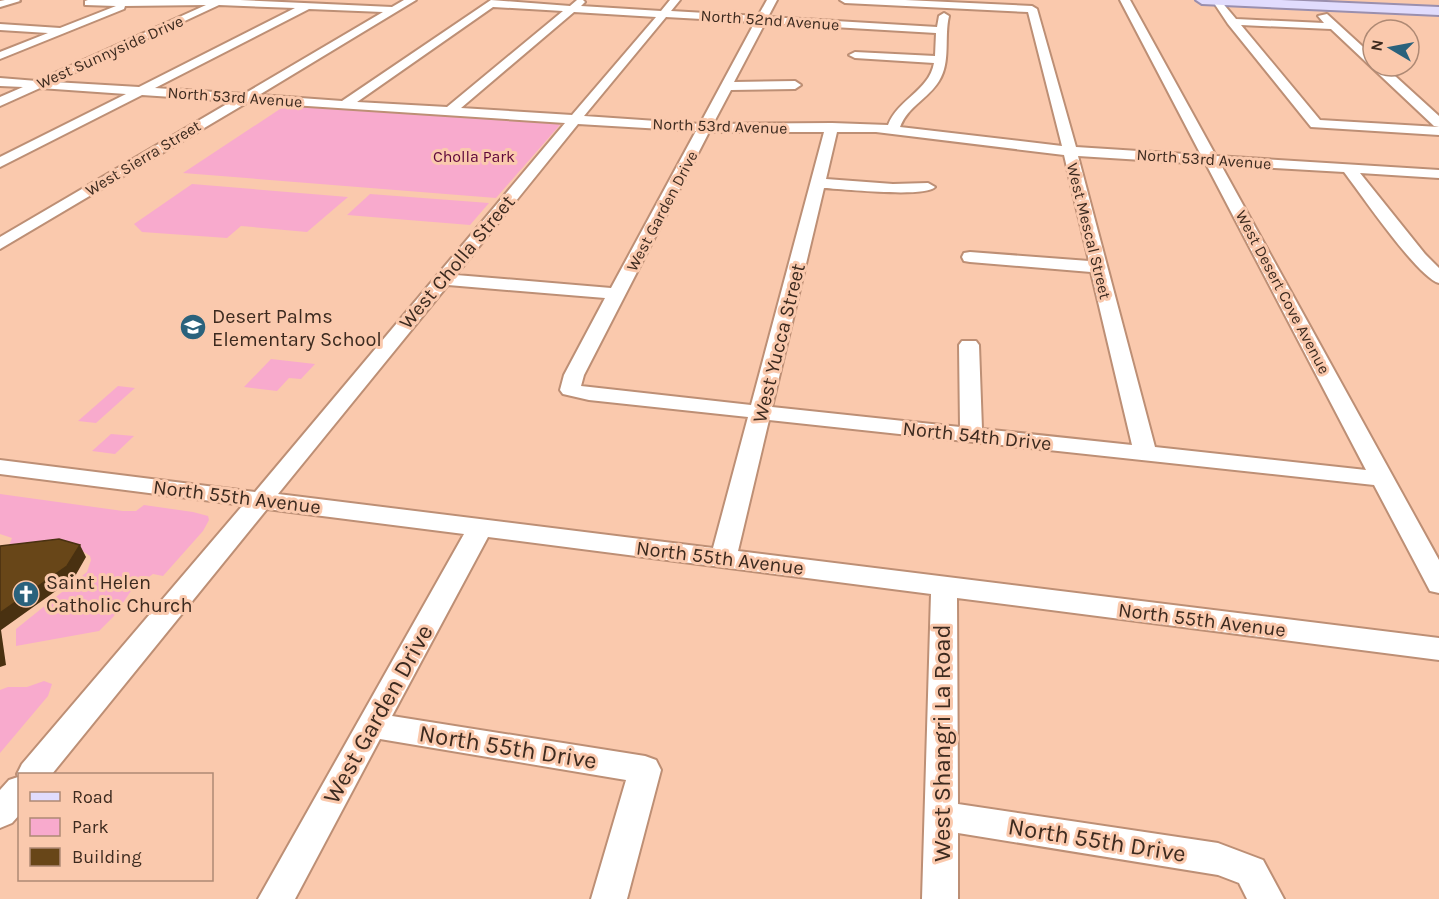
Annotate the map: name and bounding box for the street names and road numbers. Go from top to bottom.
street label: North 52nd Avenue [700,6,840,34]
street label: West Sunnyside Drive [34,11,186,93]
street label: North 53rd Avenue [167,83,303,111]
street label: North 53rd Avenue [652,114,788,138]
street label: West Sierra Street [82,116,204,200]
street label: North 53rd Avenue [1136,145,1272,173]
street label: West Garden Drive [622,148,702,274]
street label: West Mescal Street [1063,161,1115,301]
street label: West Cholla Street [394,190,520,334]
street label: West Desert Cove Avenue [1232,207,1334,377]
street label: West Yucca Street [748,261,810,425]
street label: North 54th Drive [901,417,1053,455]
street label: North 55th Avenue [152,475,322,519]
street label: North 55th Avenue [635,536,805,580]
street label: North 55th Avenue [1117,598,1287,642]
street label: West Garden Drive [317,620,439,808]
street label: West Shangri La Road [928,624,956,862]
street label: North 55th Drive [417,719,599,775]
street label: North 55th Drive [1006,812,1188,868]

